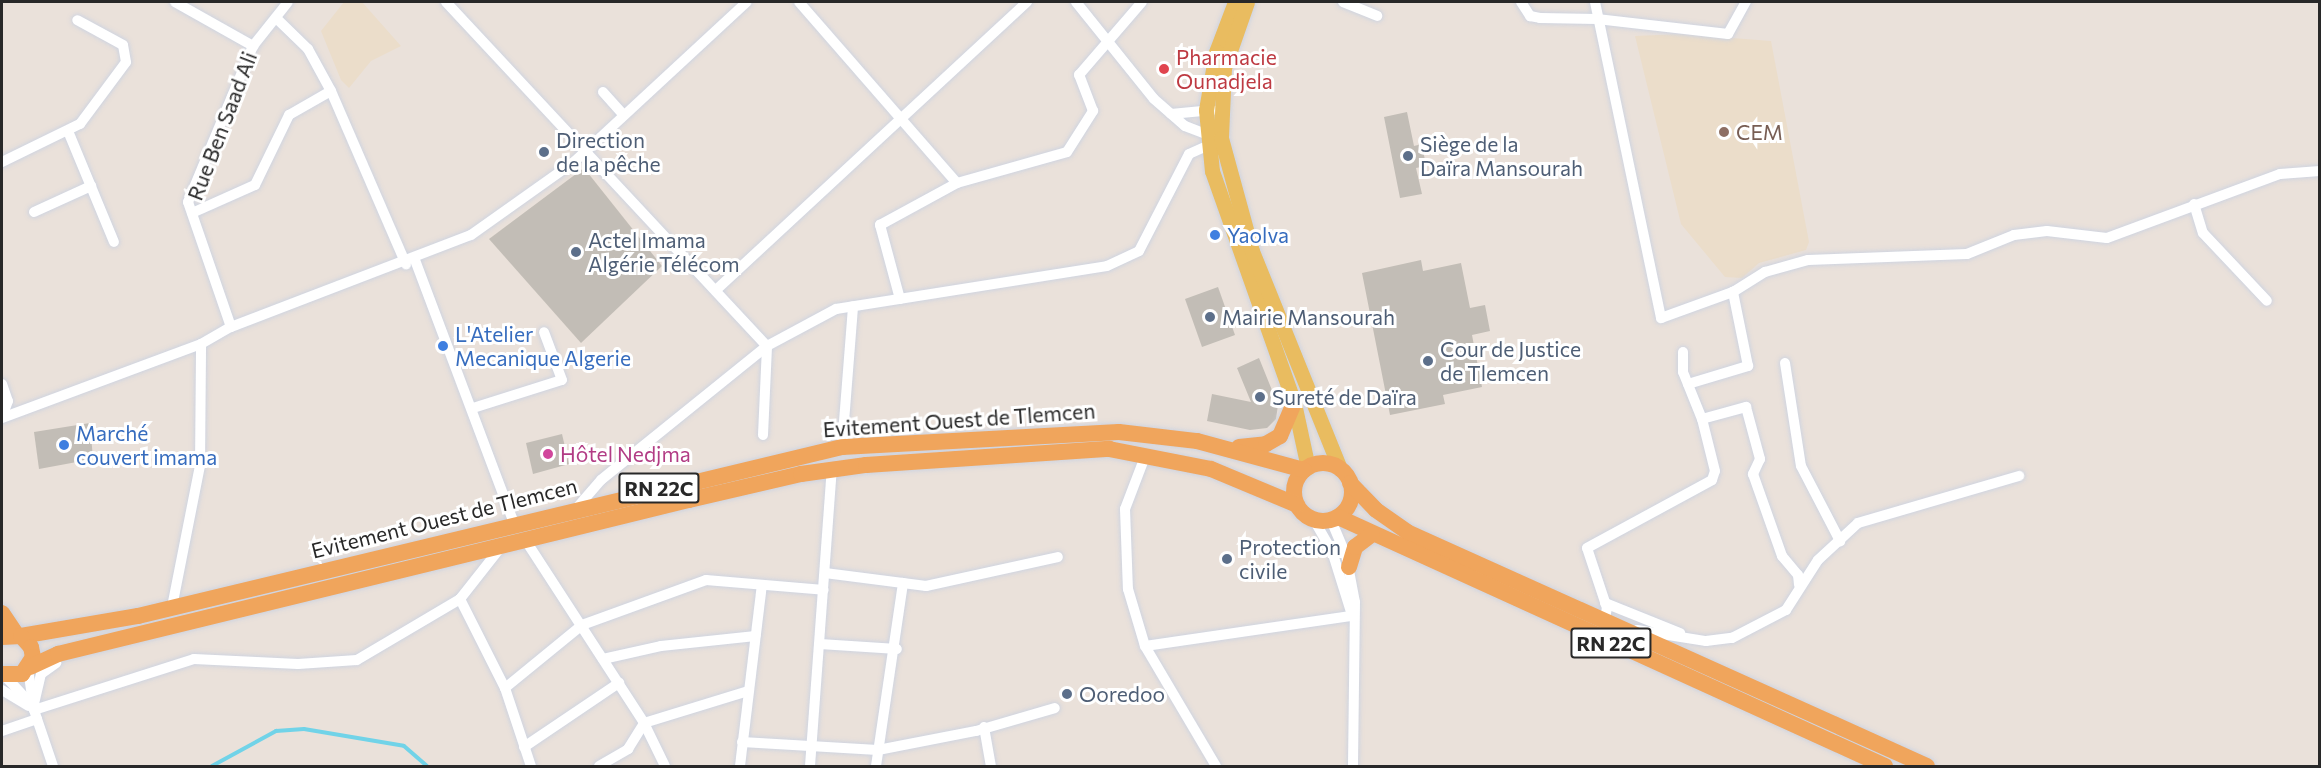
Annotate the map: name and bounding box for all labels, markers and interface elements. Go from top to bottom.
place label: Pharmacie Ounadjela [1176,44,1277,94]
street label: Rue Ben Saad Ali [182,48,262,204]
marker: Pharmacie Ounadjela [1157,62,1171,76]
place label: CEM [1736,119,1783,145]
marker: CEM [1717,125,1731,139]
place label: Direction de la pêche [556,127,661,177]
place label: Siège de la Daïra Mansourah [1420,131,1583,181]
marker: Direction de la pêche [537,145,551,159]
marker: Siège de la Daïra Mansourah [1401,149,1415,163]
place label: Yaolva [1227,222,1289,248]
place label: Actel Imama Algérie Télécom [588,227,740,277]
marker: Yaolva [1208,228,1222,242]
marker: Actel Imama Algérie Télécom [569,245,583,259]
place label: Mairie Mansourah [1222,304,1395,330]
marker: Mairie Mansourah [1203,310,1217,324]
place label: L'Atelier Mecanique Algerie [455,321,631,371]
place label: Cour de Justice de Tlemcen [1440,336,1581,386]
marker: L'Atelier Mecanique Algerie [436,339,450,353]
marker: Cour de Justice de Tlemcen [1421,354,1435,368]
place label: Sureté de Daïra [1272,384,1417,410]
marker: Sureté de Daïra [1253,390,1267,404]
street label: Evitement Ouest de Tlemcen [822,398,1096,442]
place label: Marché couvert imama [76,420,217,470]
marker: Marché couvert imama [57,438,71,452]
place label: Hôtel Nedjma [560,441,691,467]
marker: Hôtel Nedjma [541,447,555,461]
road number: RN 22C [617,471,701,505]
street label: Evitement Ouest de Tlemcen [309,473,579,563]
place label: Protection civile [1239,534,1341,584]
marker: Protection civile [1220,552,1234,566]
road number: RN 22C [1569,626,1653,660]
place label: Ooredoo [1079,681,1165,707]
marker: Ooredoo [1060,687,1074,701]

